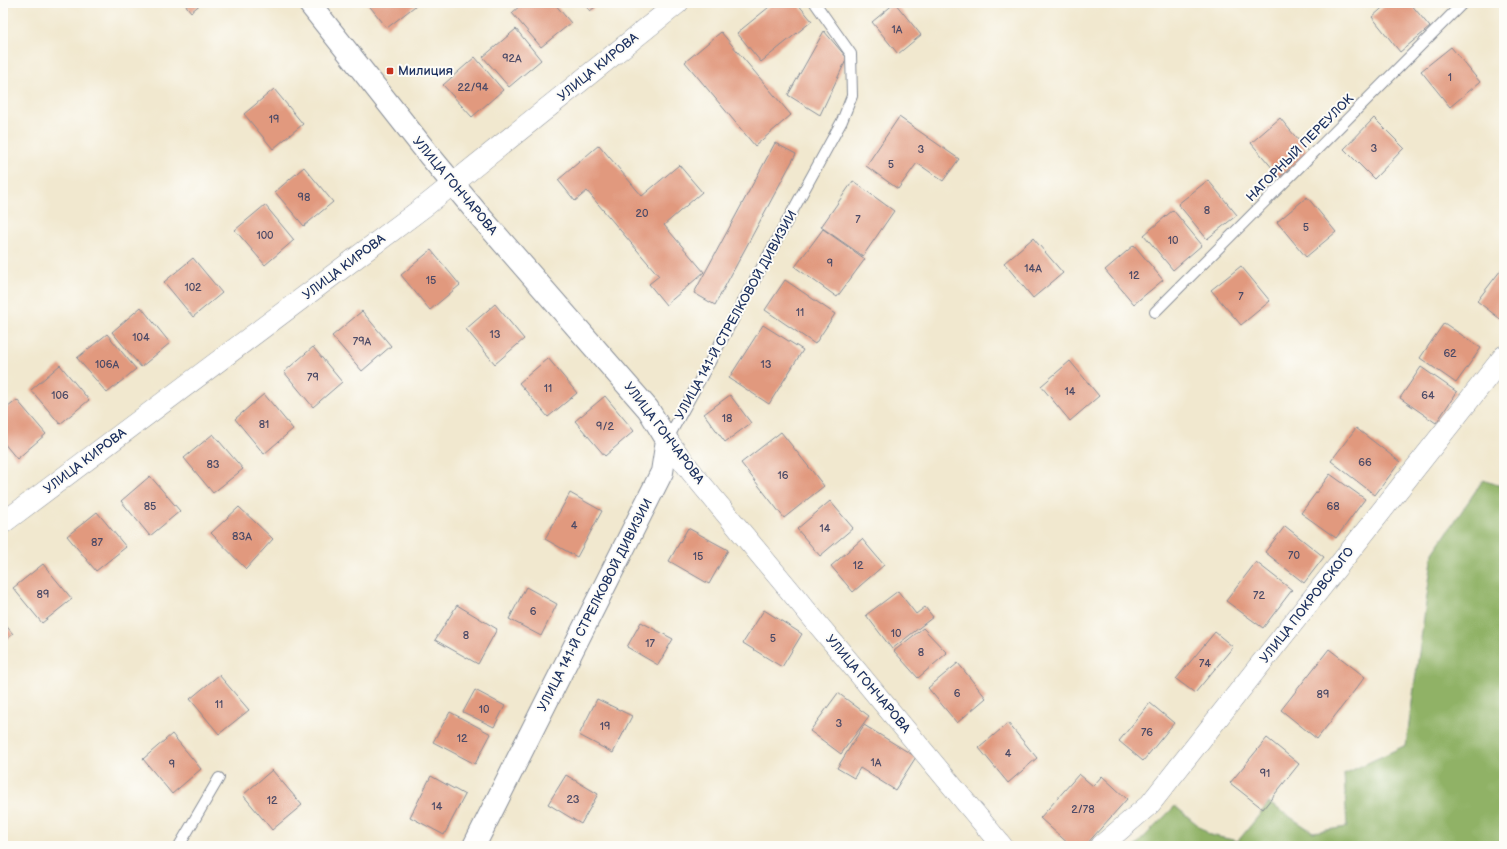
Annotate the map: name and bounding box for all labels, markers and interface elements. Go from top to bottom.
house number: 1А [892,23,903,36]
street label: УЛИЦА КИРОВА [554,29,642,105]
house number: 92А [502,52,522,65]
place label: Милиция [398,63,453,79]
marker: Милиция [385,66,395,76]
house number: 1 [1448,71,1452,84]
house number: 22/94 [457,81,489,94]
street label: НАГОРНЫЙ ПЕРЕУЛОК [1243,91,1357,205]
house number: 19 [269,113,279,126]
street label: УЛИЦА ГОНЧАРОВА [409,134,501,238]
house number: 3 [1371,142,1378,155]
house number: 3 [918,143,925,156]
house number: 5 [888,158,894,171]
house number: 98 [298,191,310,204]
house number: 8 [1204,204,1210,217]
house number: 20 [636,207,649,220]
street label: УЛИЦА 141-Й СТРЕЛКОВОЙ ДИВИЗИИ [672,208,800,422]
house number: 7 [855,213,861,226]
house number: 5 [1303,221,1309,234]
house number: 100 [256,229,274,242]
street label: УЛИЦА КИРОВА [299,231,389,303]
house number: 10 [1168,234,1179,247]
house number: 9 [827,257,833,270]
house number: 14А [1024,262,1042,275]
house number: 12 [1129,269,1140,282]
house number: 15 [426,274,436,287]
house number: 102 [184,281,202,294]
house number: 7 [1238,290,1244,303]
house number: 11 [796,306,804,319]
house number: 13 [489,328,501,341]
house number: 104 [132,331,150,344]
house number: 79А [353,335,372,348]
house number: 62 [1443,347,1457,360]
house number: 106А [95,358,119,371]
house number: 13 [760,358,772,371]
house number: 79 [307,371,319,384]
street label: УЛИЦА ГОНЧАРОВА [620,379,708,487]
house number: 11 [544,382,552,395]
house number: 14 [1065,385,1076,398]
house number: 106 [51,389,69,402]
house number: 64 [1421,389,1435,402]
house number: 18 [722,412,732,425]
house number: 81 [259,418,269,431]
house number: 9/2 [596,420,614,433]
street label: УЛИЦА КИРОВА [40,425,130,497]
house number: 66 [1358,456,1372,469]
house number: 83 [206,458,220,471]
house number: 16 [778,469,789,482]
street label: УЛИЦА 141-Й СТРЕЛКОВОЙ ДИВИЗИИ [534,496,656,714]
house number: 85 [144,500,156,513]
house number: 68 [1326,500,1340,513]
house number: 4 [571,519,578,532]
house number: 14 [820,522,831,535]
house number: 83А [232,530,252,543]
house number: 87 [91,536,103,549]
street label: УЛИЦА ПОКРОВСКОГО [1257,544,1357,666]
house number: 70 [1288,549,1300,562]
house number: 15 [693,550,703,563]
house number: 12 [853,559,864,572]
house number: 89 [37,588,49,601]
house number: 72 [1253,589,1265,602]
house number: 6 [530,605,537,618]
house number: 10 [891,627,902,640]
house number: 8 [463,629,469,642]
house number: 5 [770,632,776,645]
street label: УЛИЦА ГОНЧАРОВА [822,632,914,736]
house number: 17 [645,637,655,650]
house number: 8 [918,646,924,659]
house number: 74 [1199,657,1211,670]
house number: 6 [954,687,961,700]
house number: 89 [1317,688,1329,701]
house number: 11 [215,698,223,711]
house number: 10 [479,703,490,716]
house number: 3 [836,717,843,730]
house number: 19 [600,720,610,733]
house number: 76 [1141,726,1153,739]
house number: 12 [457,732,468,745]
house number: 4 [1005,747,1012,760]
house number: 1А [871,756,882,769]
house number: 9 [169,758,175,771]
house number: 91 [1260,767,1270,780]
house number: 23 [566,793,580,806]
house number: 12 [267,794,278,807]
house number: 14 [432,800,443,813]
house number: 2/78 [1071,803,1095,816]

